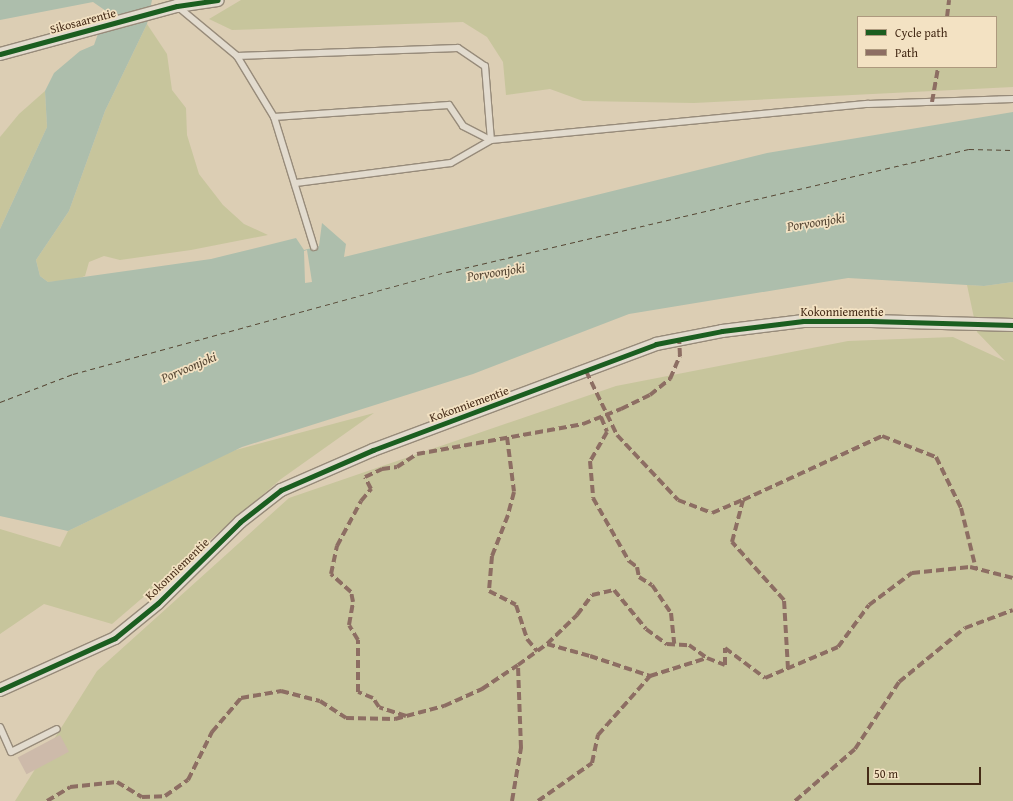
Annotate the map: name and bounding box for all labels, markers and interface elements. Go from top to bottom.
street label: Sikosaarentie [48,5,118,37]
legend [857,16,997,68]
text: Cycle path [895,24,947,41]
text: Path [895,44,918,61]
water label: Porvoonjoki [786,211,846,235]
water label: Porvoonjoki [466,261,526,285]
street label: Kokonniementie [800,305,884,319]
water label: Porvoonjoki [159,349,219,387]
street label: Kokonniementie [427,383,511,425]
street label: Kokonniementie [142,535,212,603]
scale bar [869,759,983,785]
text: 50 m [874,765,898,782]

